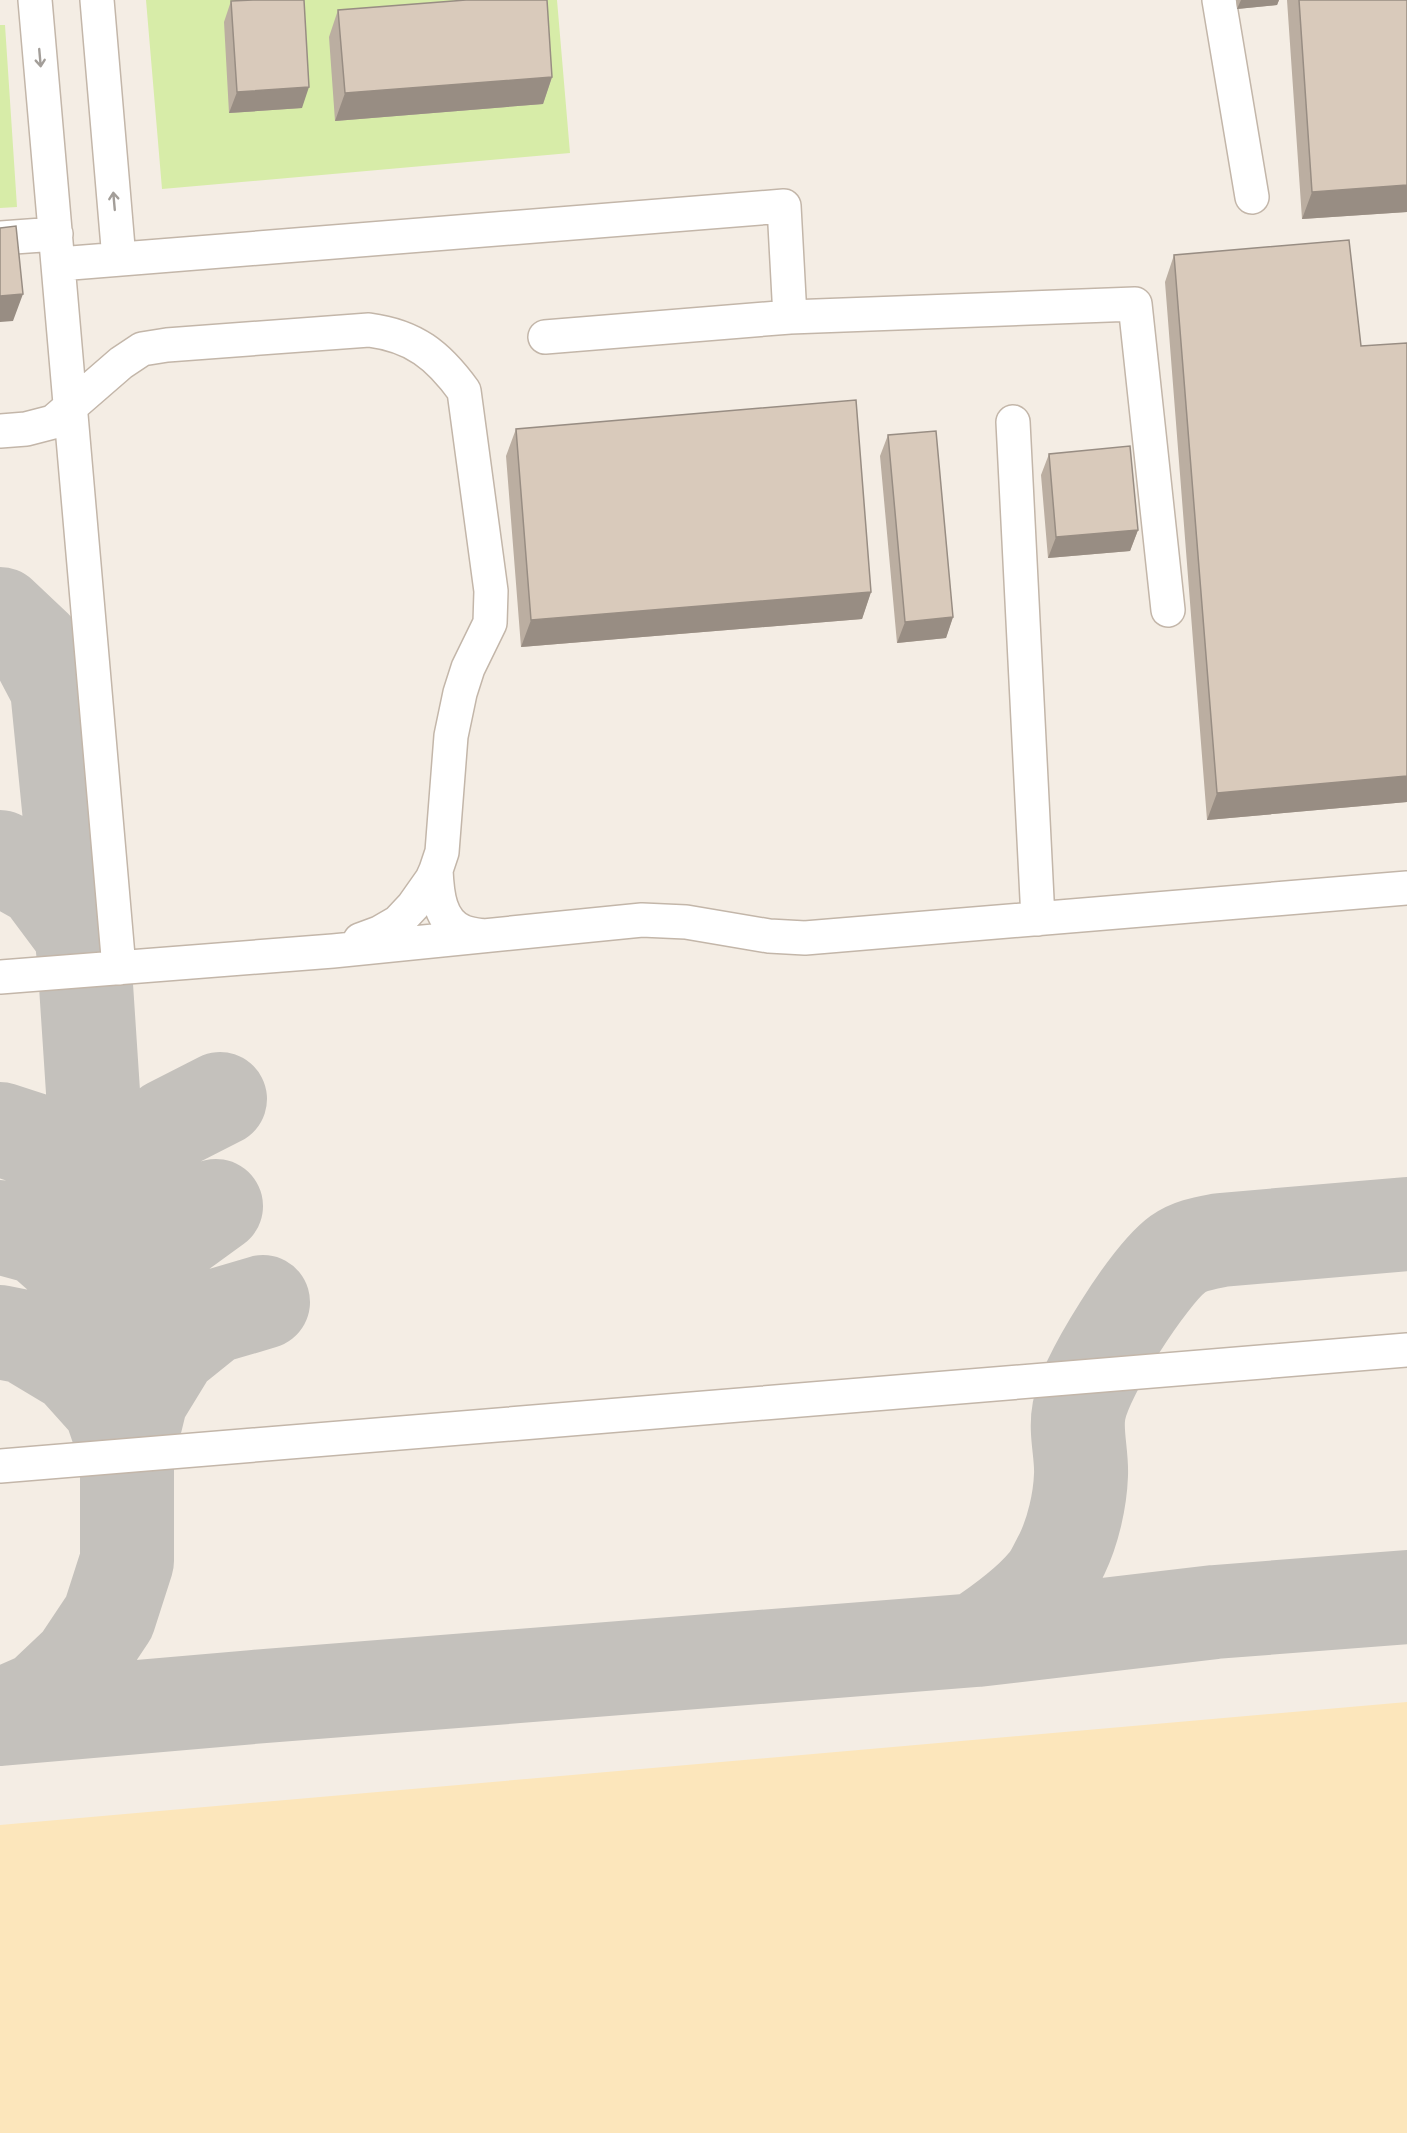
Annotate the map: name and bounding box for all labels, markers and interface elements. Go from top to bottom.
one-way arrow [35,48,46,68]
one-way arrow [108,191,119,211]

